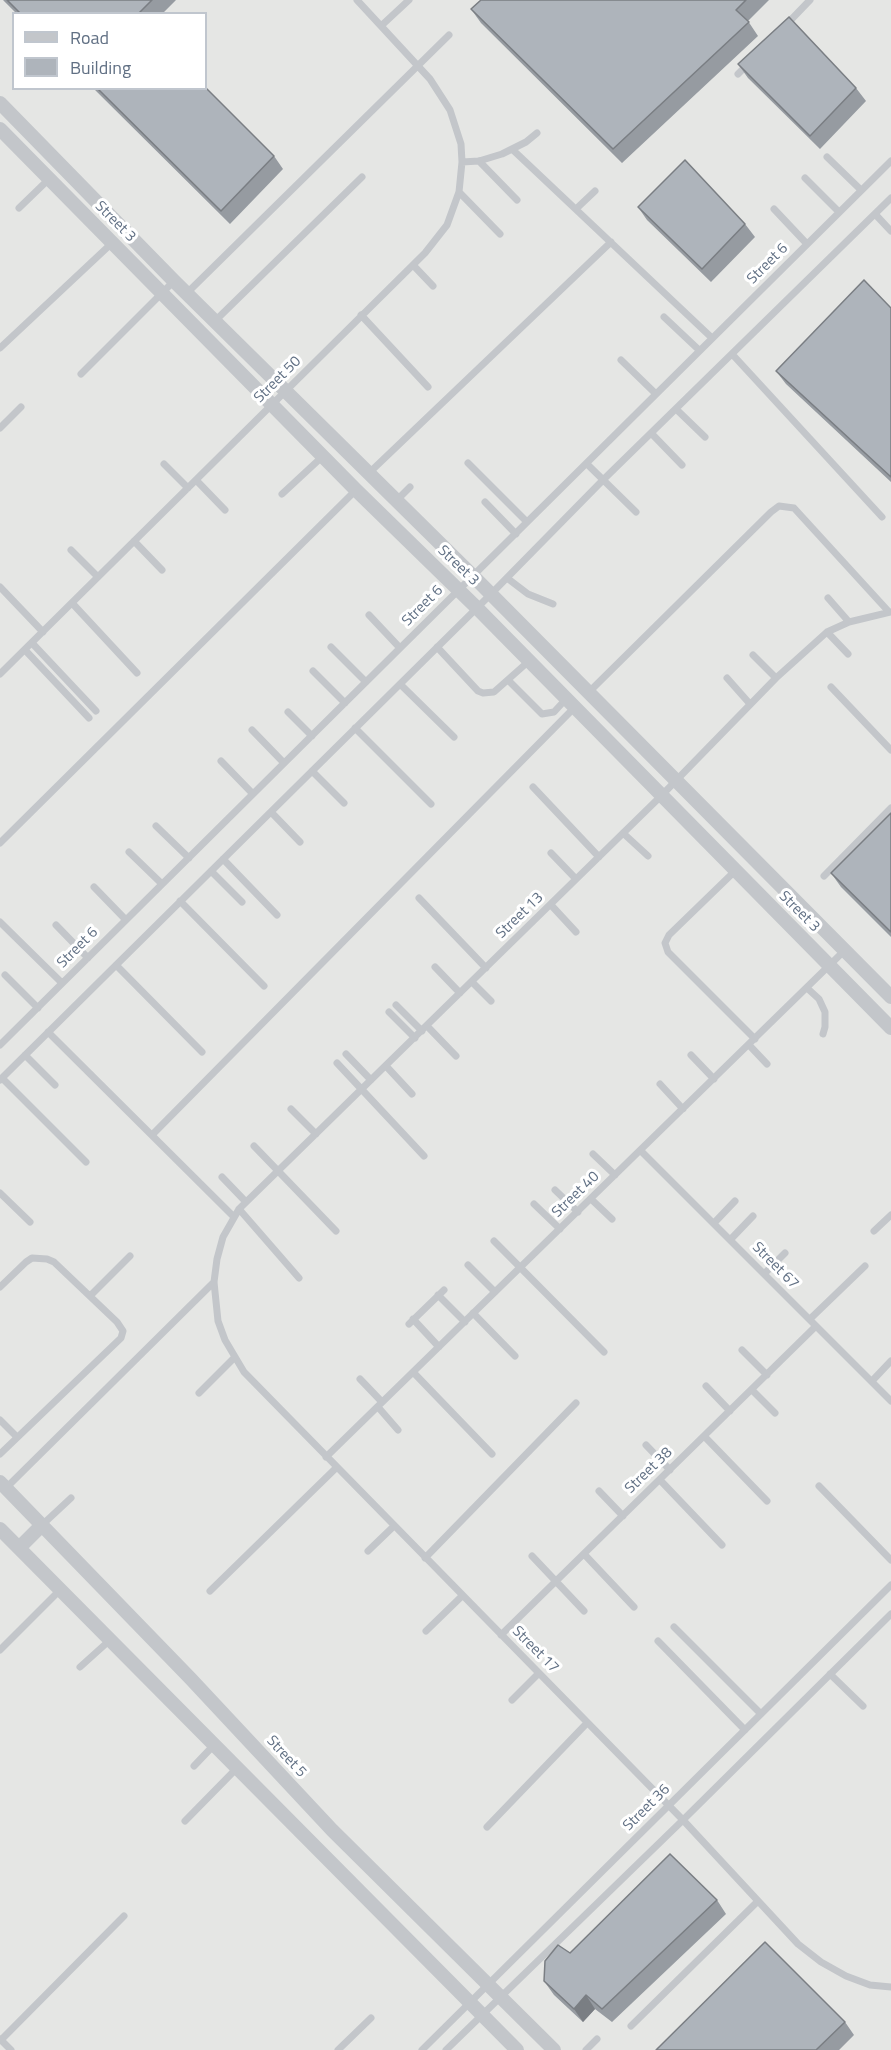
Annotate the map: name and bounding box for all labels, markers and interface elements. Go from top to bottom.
legend [12,12,207,90]
text: Road [70,24,109,51]
text: Building [70,54,131,81]
street label: Street 3 [91,198,139,246]
street label: Street 6 [744,240,792,288]
street label: Street 50 [251,353,305,407]
street label: Street 3 [434,542,482,590]
street label: Street 6 [399,582,447,630]
street label: Street 3 [775,888,823,936]
street label: Street 13 [493,889,547,943]
street label: Street 6 [54,924,102,972]
street label: Street 40 [549,1168,603,1222]
street label: Street 67 [748,1239,802,1293]
street label: Street 38 [622,1444,676,1498]
street label: Street 17 [508,1623,562,1677]
street label: Street 5 [262,1732,310,1782]
street label: Street 36 [620,1781,674,1835]

